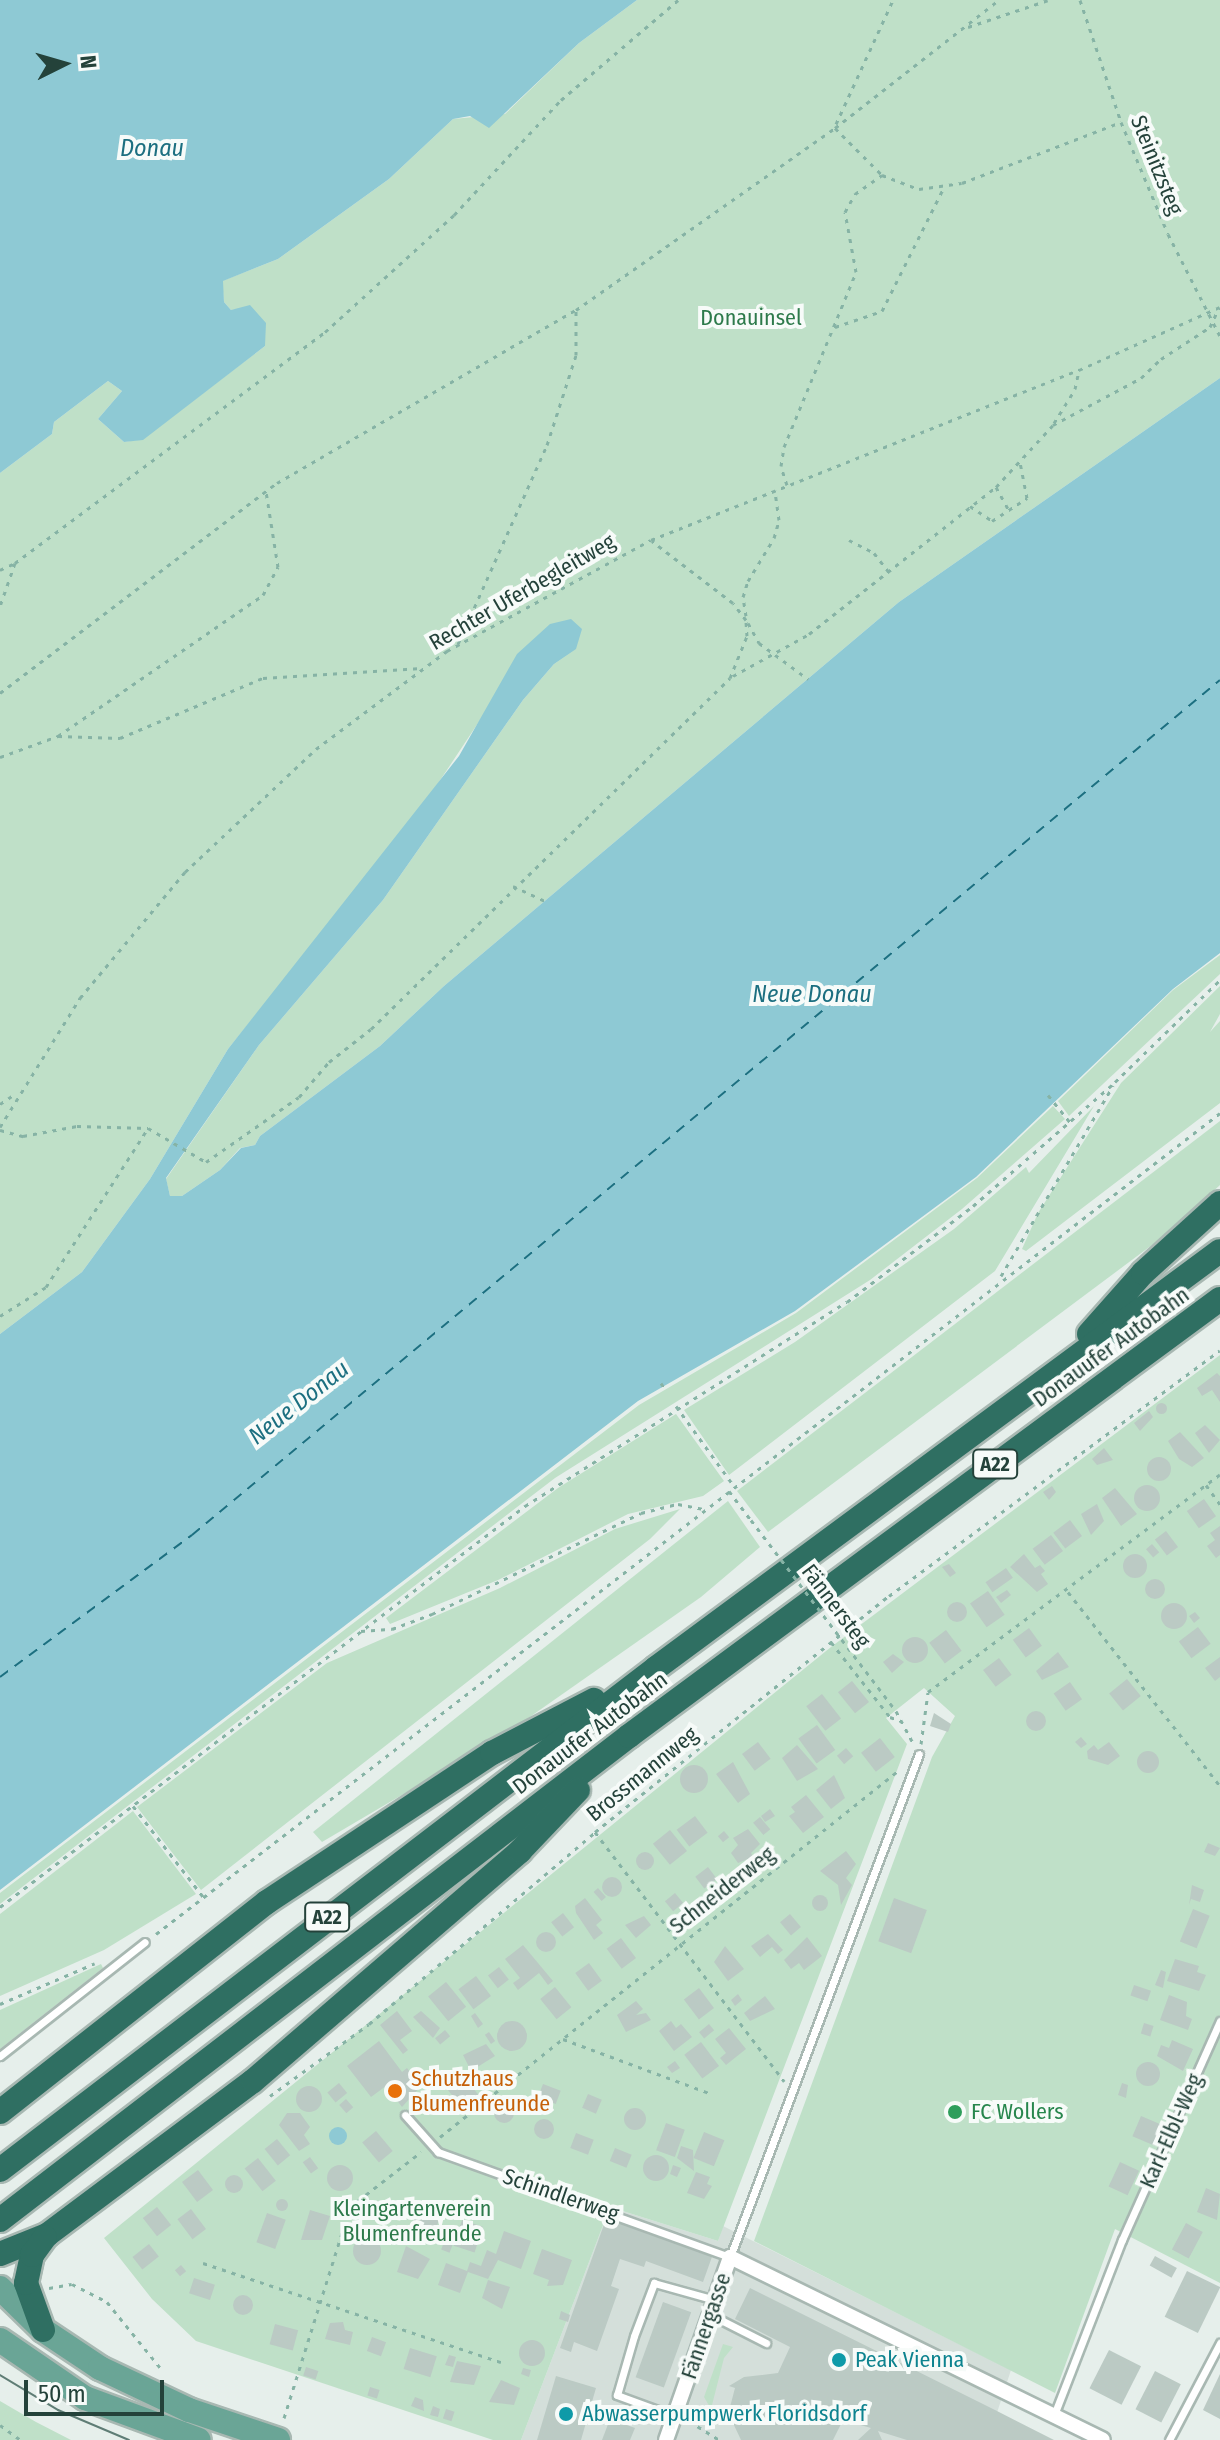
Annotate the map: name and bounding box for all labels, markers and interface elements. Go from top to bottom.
north arrow [24,24,104,104]
text: N [74,54,102,70]
street label: Steinitzsteg [1125,112,1189,218]
water label: Donau [120,135,184,163]
park label: Donauinsel [700,305,802,331]
street label: Rechter Uferbegleitweg [424,528,620,656]
water label: Neue Donau [752,981,872,1009]
street label: Donauufer Autobahn [1028,1281,1194,1413]
water label: Neue Donau [243,1355,355,1451]
road number: A22 [971,1448,1019,1480]
street label: Fännersteg [796,1559,876,1653]
street label: Donauufer Autobahn [507,1666,673,1800]
street label: Brossmannweg [581,1721,703,1827]
street label: Schneiderweg [664,1841,780,1939]
road number: A22 [303,1901,351,1933]
place label: Schutzhaus Blumenfreunde [411,2065,550,2116]
street label: Karl-Elbl-Weg [1134,2070,1208,2192]
marker: Schutzhaus Blumenfreunde [386,2082,404,2100]
place label: FC Wollers [971,2099,1064,2125]
marker: FC Wollers [946,2103,964,2121]
street label: Schindlerweg [500,2163,622,2227]
park label: Kleingartenverein Blumenfreunde [333,2195,491,2246]
street label: Fännergasse [676,2269,736,2383]
place label: Peak Vienna [855,2347,964,2373]
marker: Peak Vienna [830,2351,848,2369]
scale bar [28,2364,168,2414]
text: 50 m [38,2380,86,2408]
place label: Abwasserpumpwerk Floridsdorf [582,2401,866,2427]
marker: Abwasserpumpwerk Floridsdorf [557,2405,575,2423]

